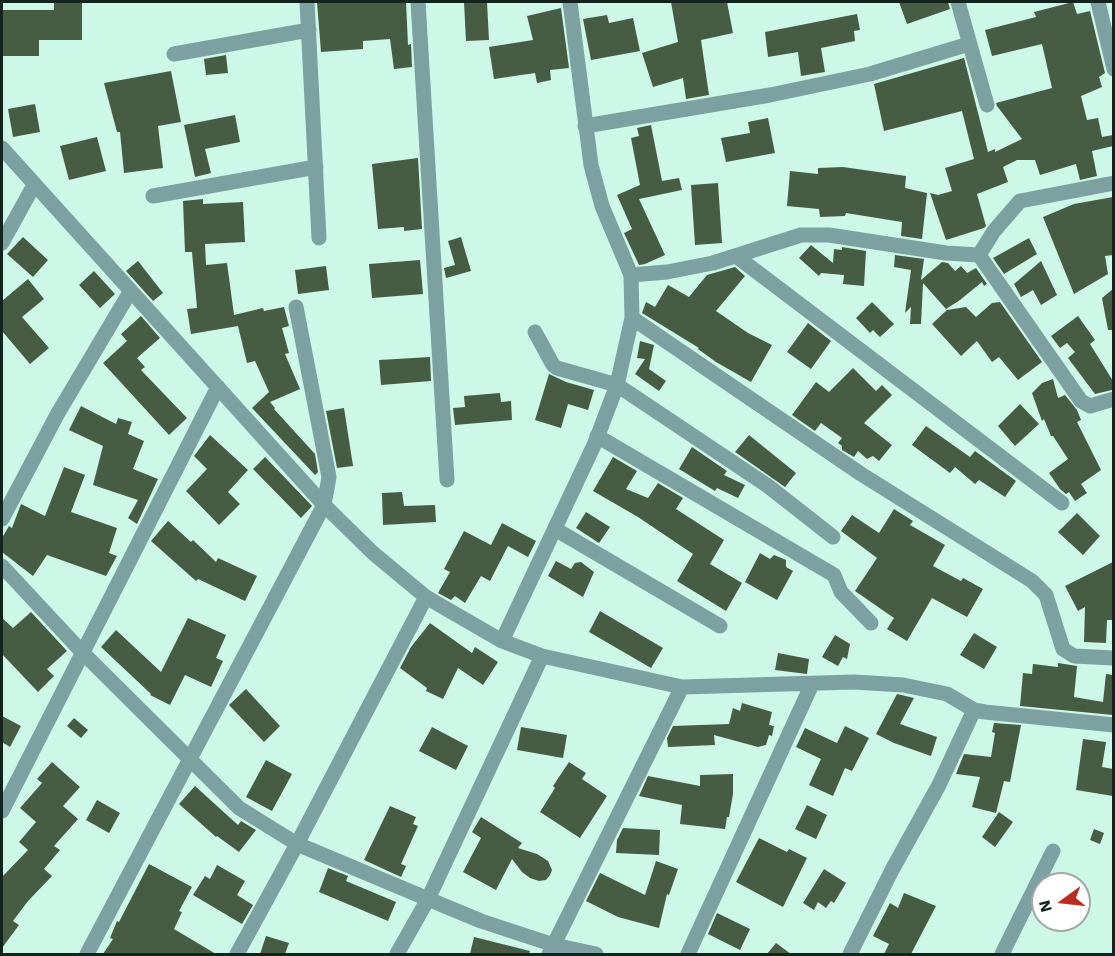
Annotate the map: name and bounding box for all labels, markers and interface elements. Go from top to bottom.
north arrow [1031,872,1091,932]
text: N [1034,898,1056,914]

